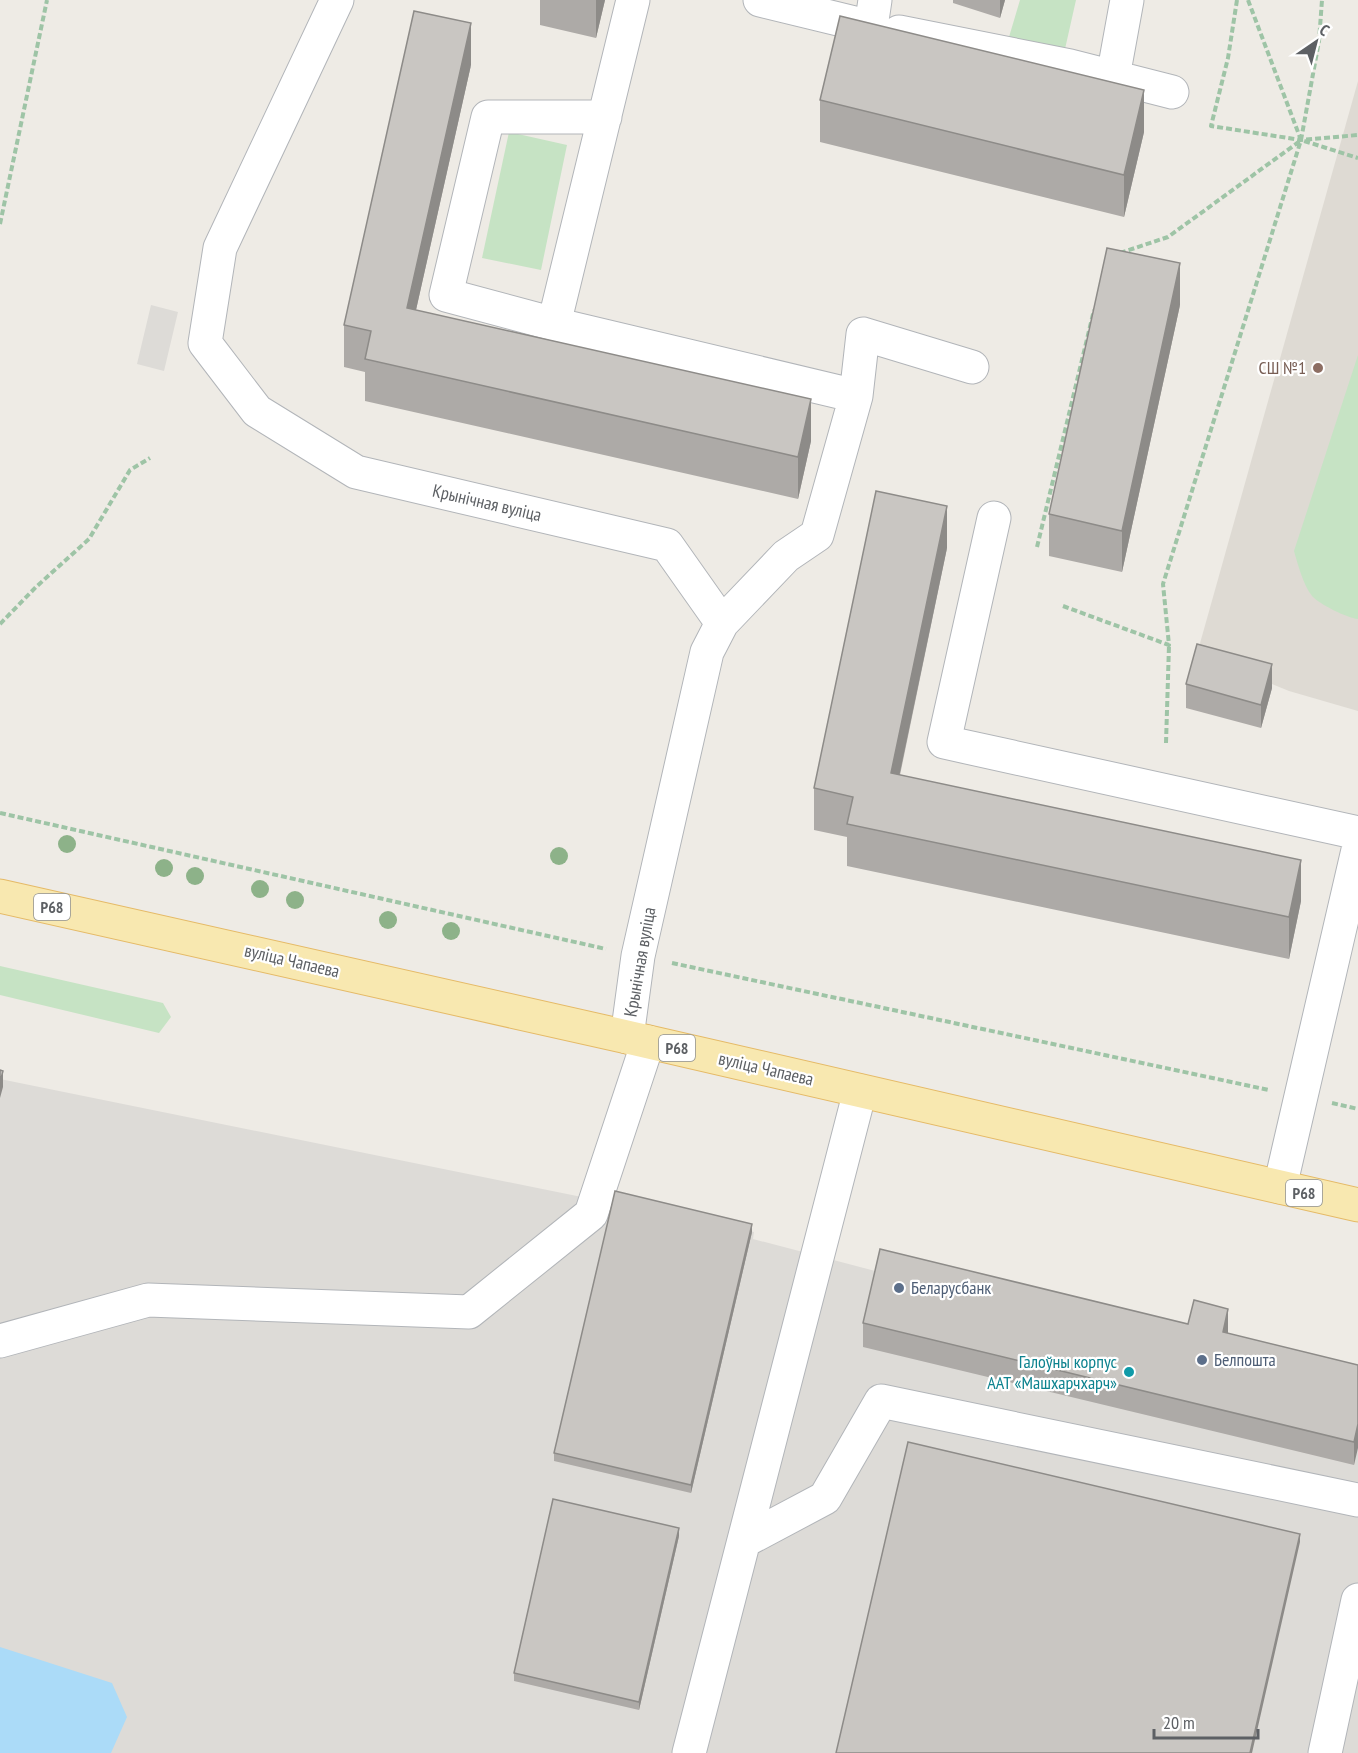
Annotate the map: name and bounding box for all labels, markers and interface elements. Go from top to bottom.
north arrow [1286,12,1346,72]
text: С [1316,19,1334,40]
place label: СШ №1 [1258,356,1306,379]
marker: СШ №1 [1311,361,1325,375]
street label: Крынічная вуліца [430,479,544,526]
road number: Р68 [34,894,70,920]
street label: Крынічная вуліца [619,905,660,1019]
street label: вуліца Чапаева [242,938,342,983]
road number: Р68 [659,1035,695,1061]
street label: вуліца Чапаева [716,1046,816,1091]
road number: Р68 [1286,1180,1322,1206]
place label: Беларусбанк [911,1276,991,1299]
marker: Беларусбанк [892,1281,906,1295]
place label: Белпошта [1214,1348,1276,1371]
place label: Галоўны корпус ААТ «Машхарчхарч» [987,1350,1118,1394]
marker: Белпошта [1195,1353,1209,1367]
marker: Галоўны корпус ААТ «Машхарчхарч» [1122,1365,1136,1379]
scale bar [1154,1702,1258,1740]
text: 20 m [1163,1711,1195,1734]

